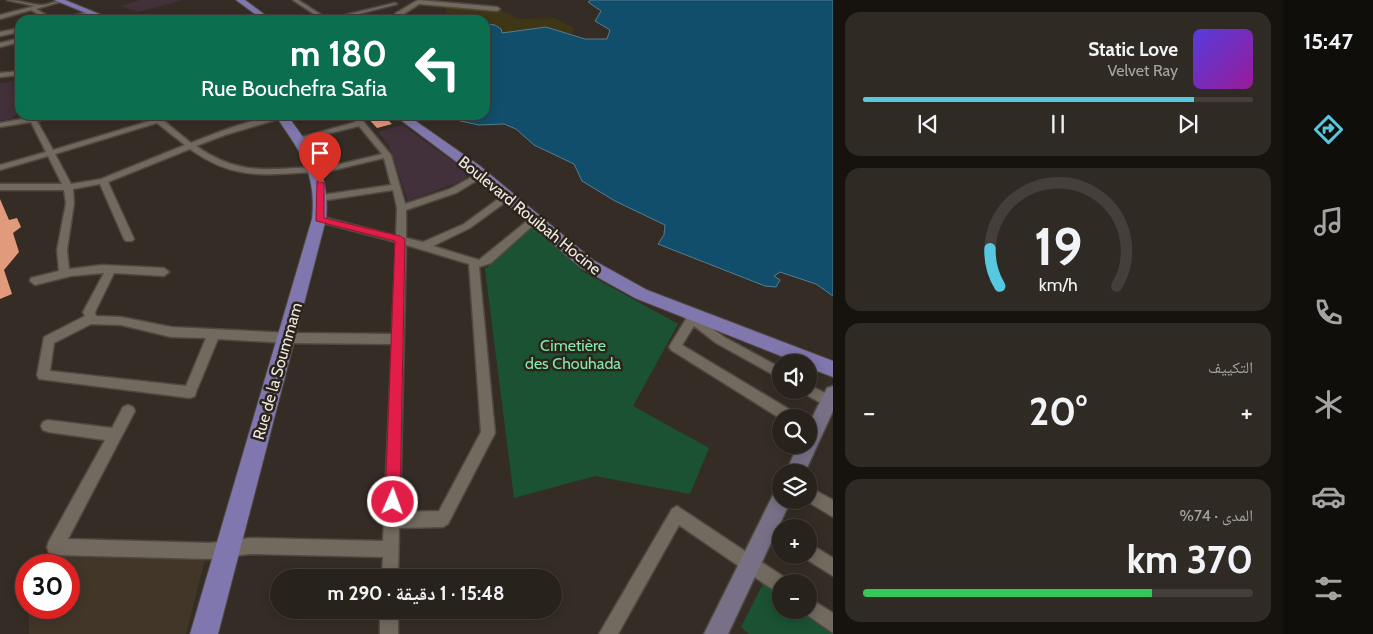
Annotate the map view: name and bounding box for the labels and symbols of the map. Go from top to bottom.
pin [299,132,341,183]
street label: Boulevard Rouibah Hocine [455,152,605,279]
street label: Rue de la Soummam [249,300,306,442]
park label: Cimetière des Chouhada [525,336,621,373]
position arrow [366,475,418,527]
speed limit sign: 30 [15,554,80,619]

